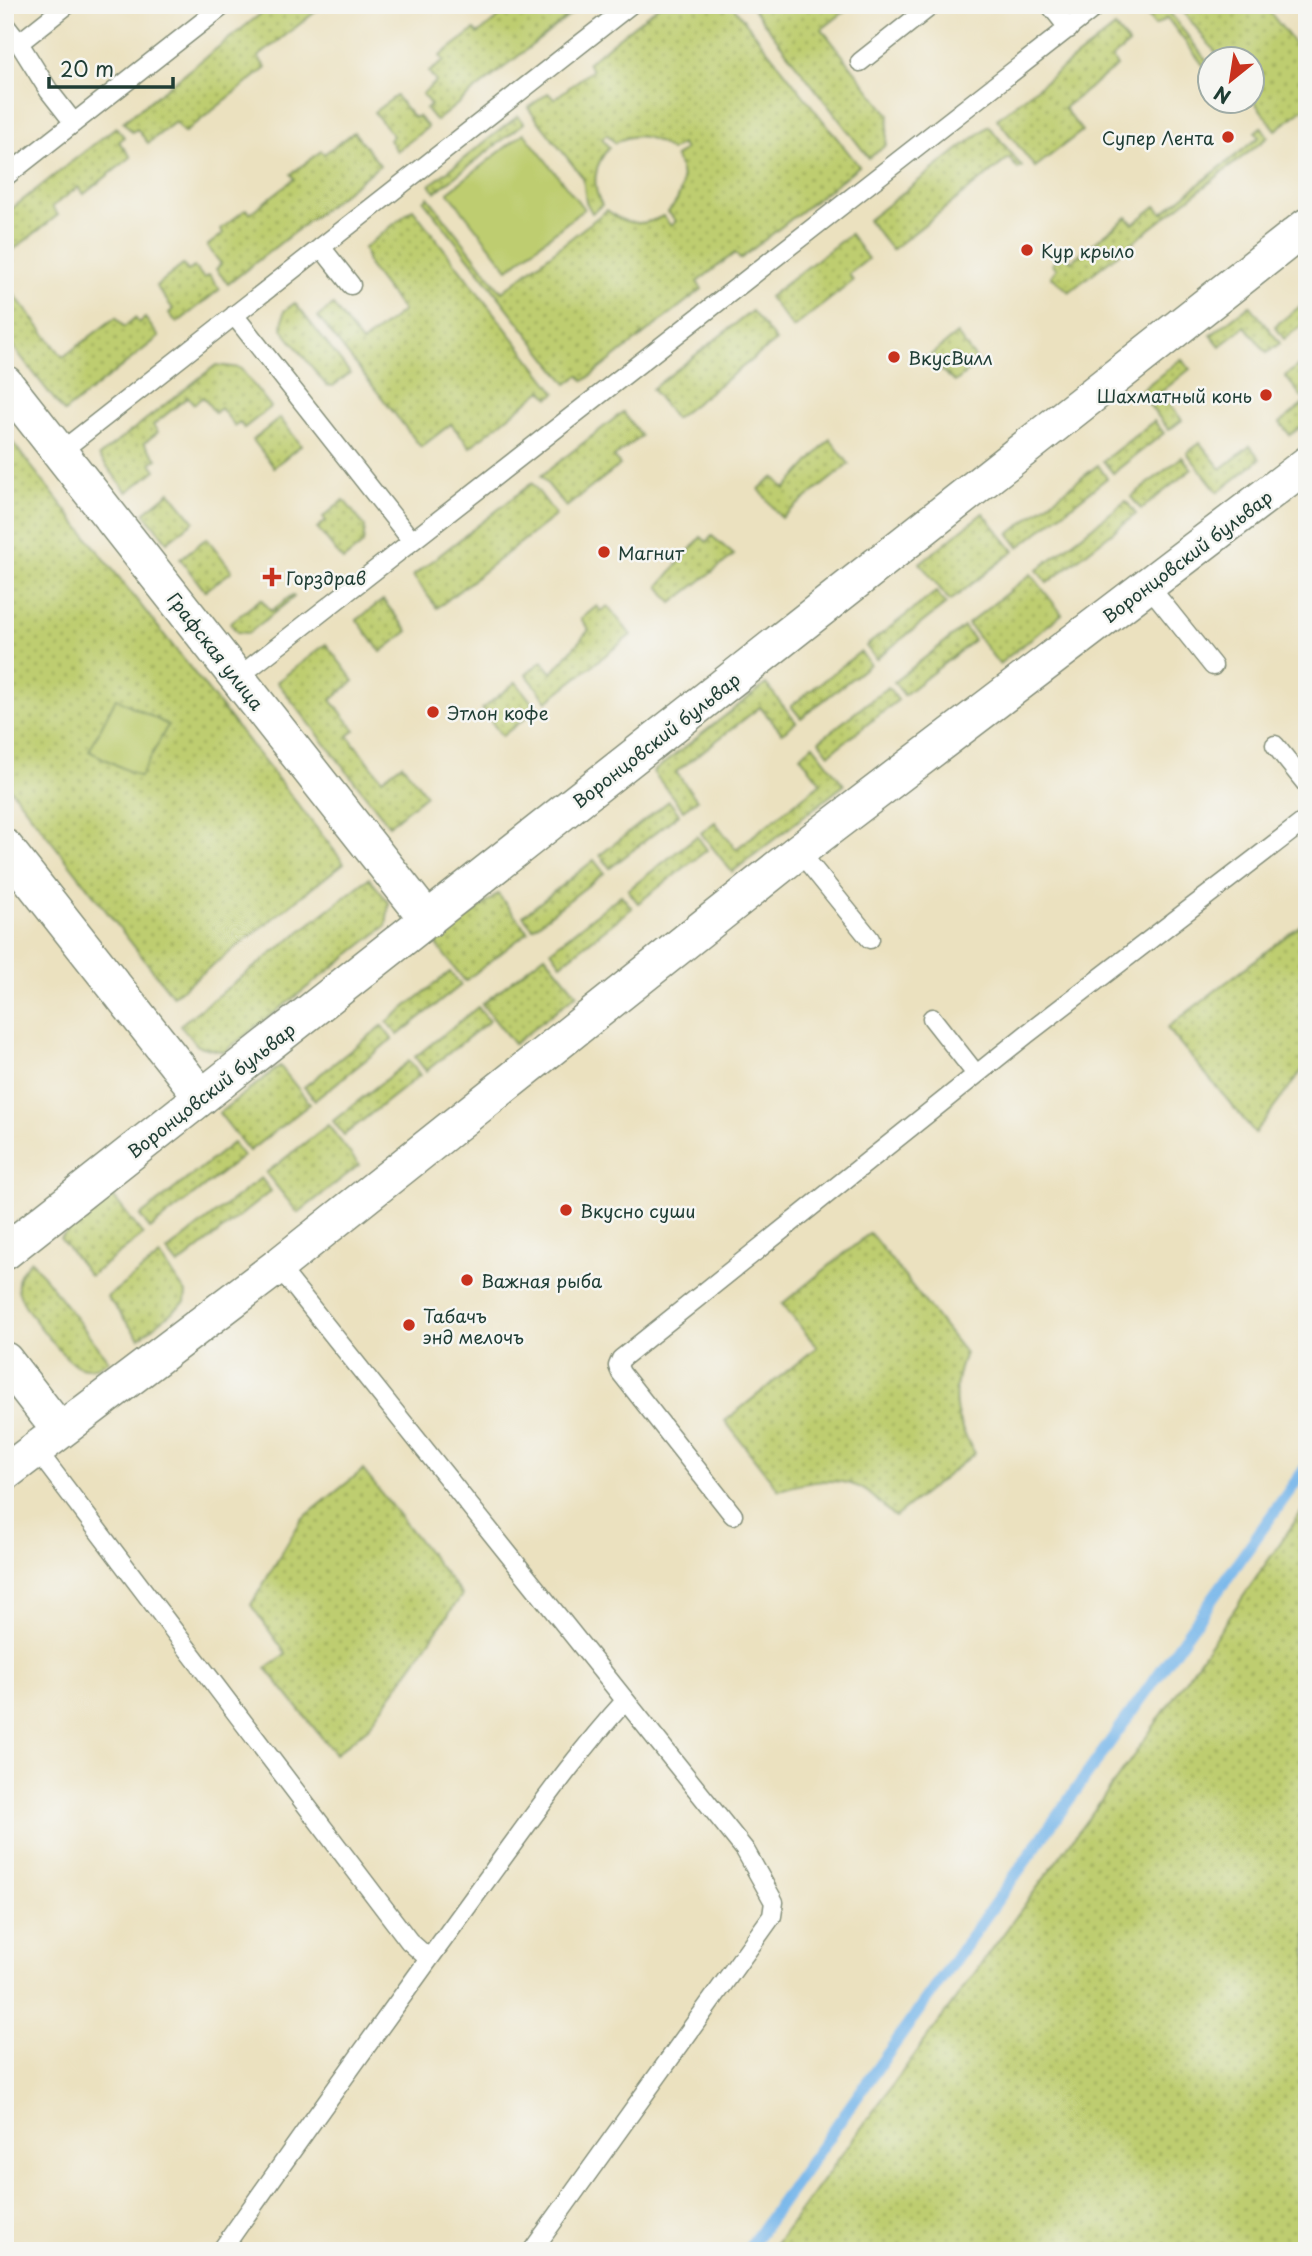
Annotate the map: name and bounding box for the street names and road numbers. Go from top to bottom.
street label: Воронцовский бульвар [1096,483,1278,629]
street label: Графская улица [161,586,271,716]
street label: Воронцовский бульвар [566,666,746,814]
street label: Воронцовский бульвар [121,1016,301,1164]

